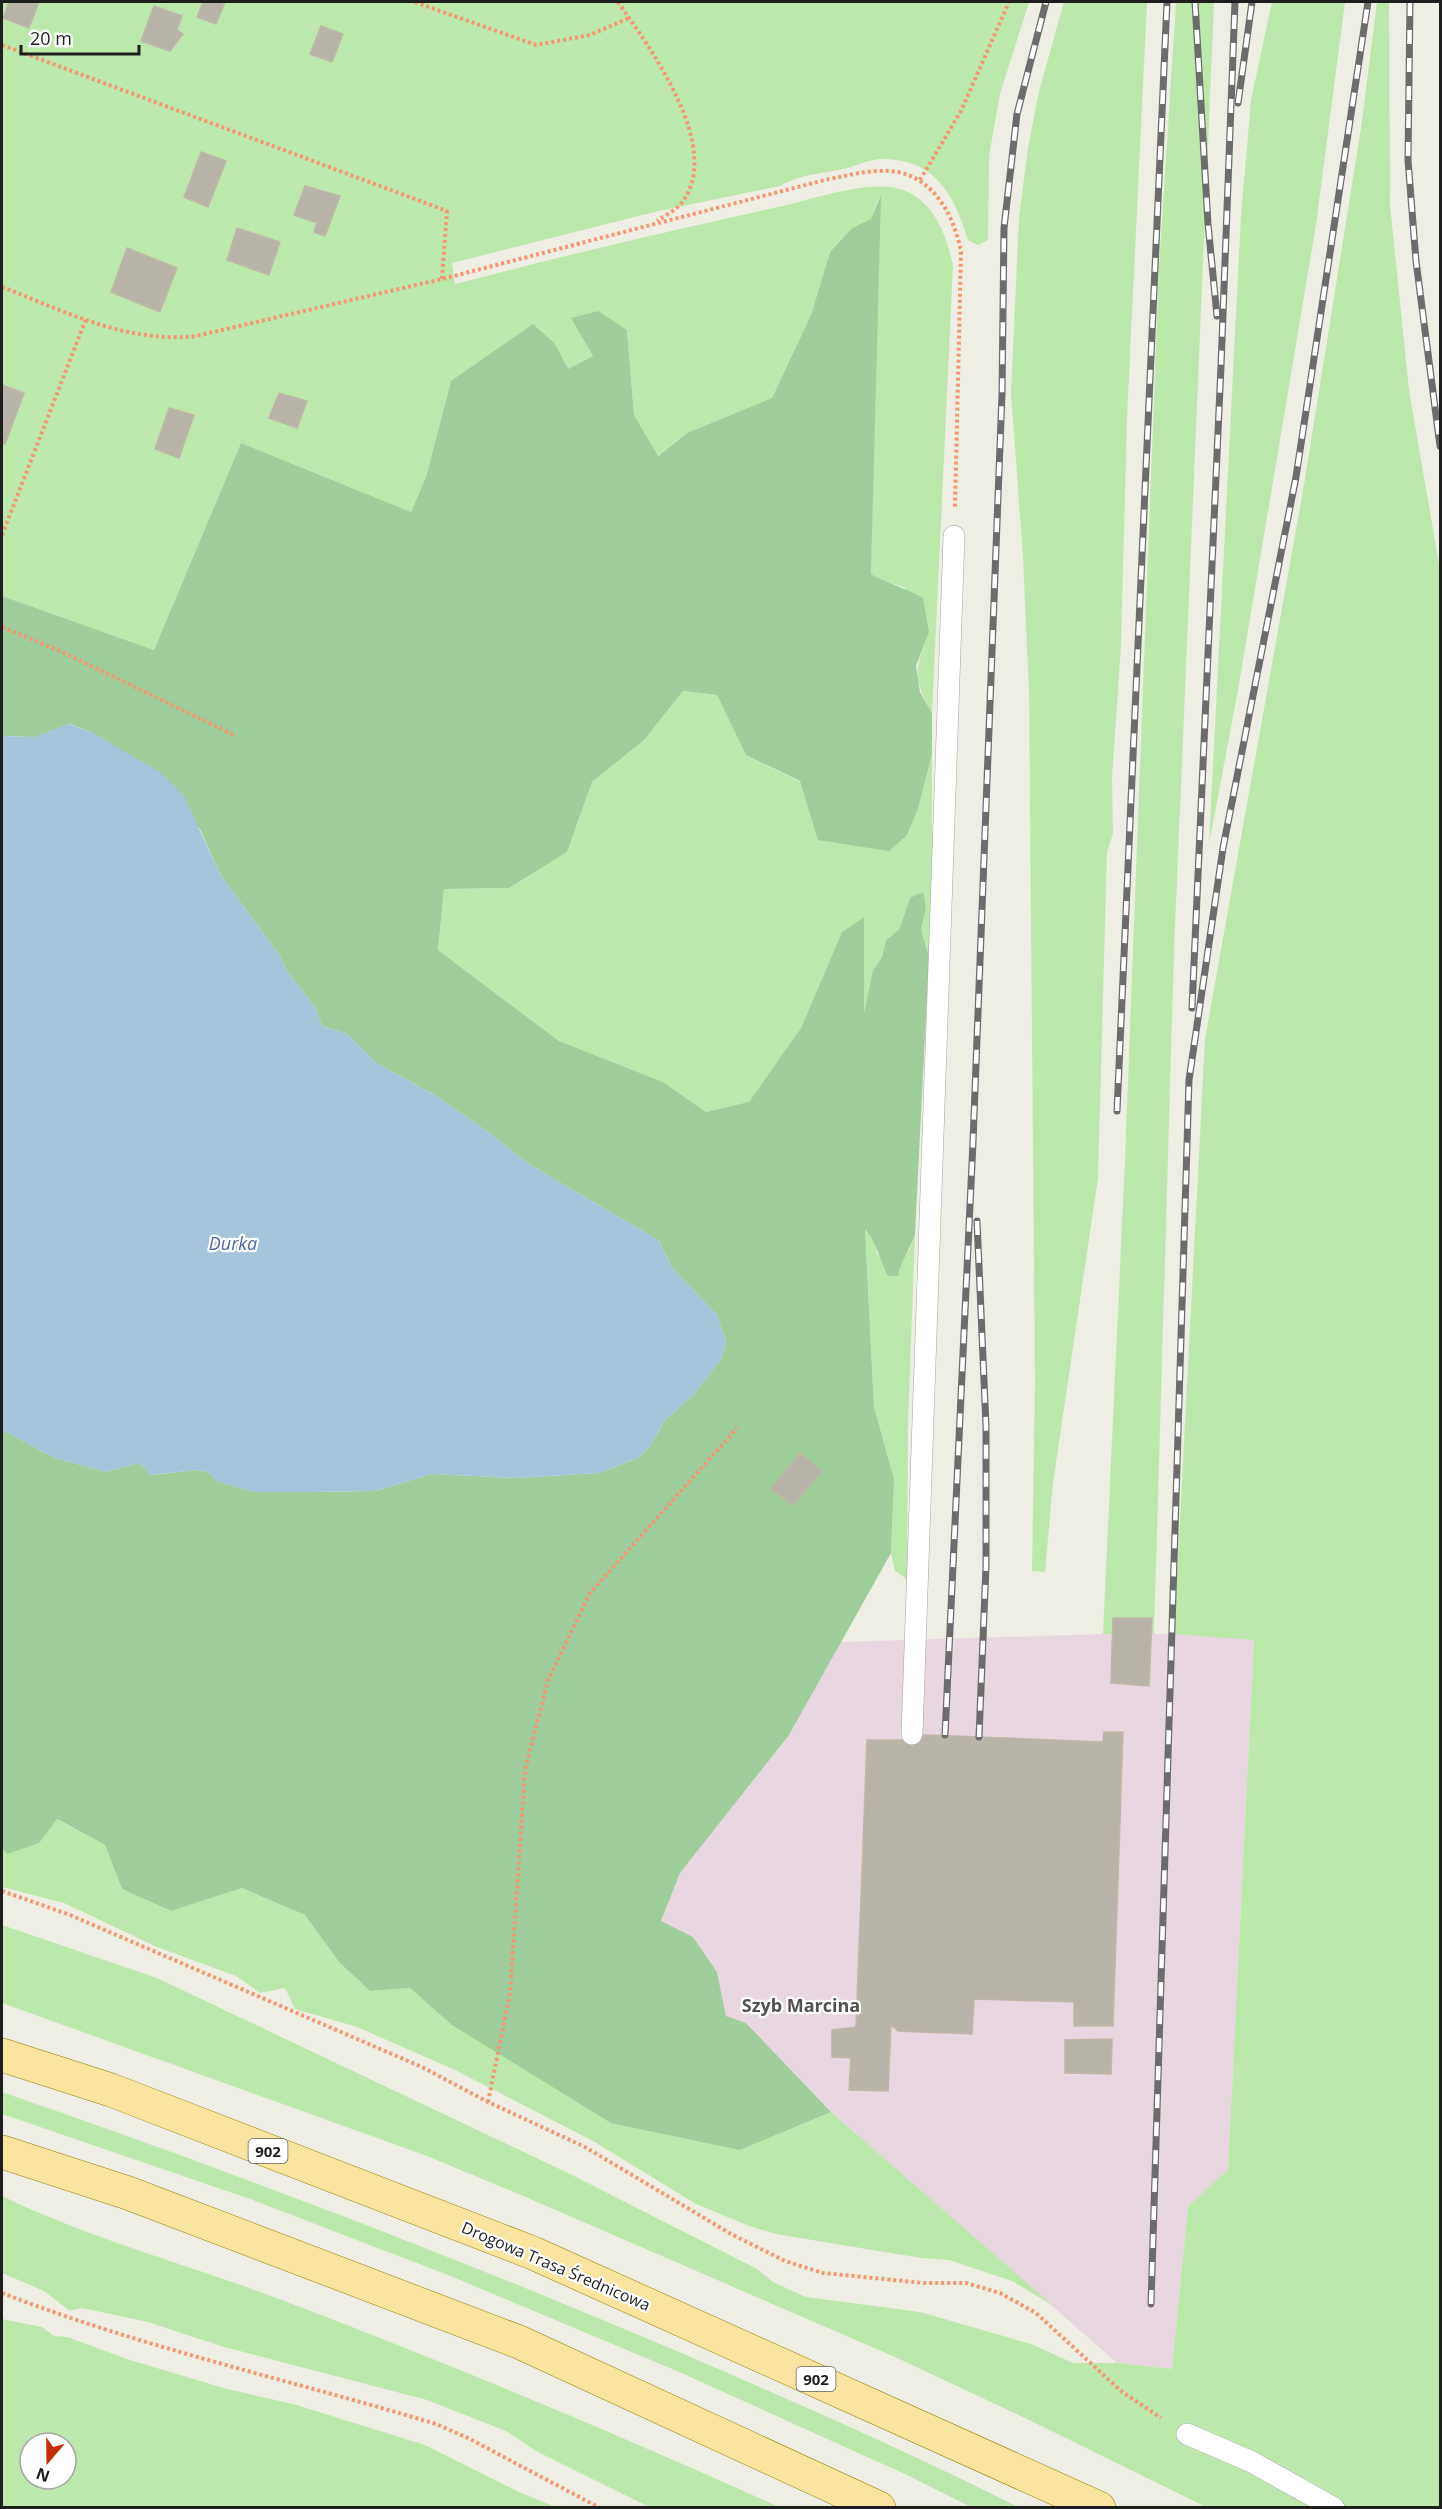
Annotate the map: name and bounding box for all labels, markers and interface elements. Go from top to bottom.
scale bar [21,18,140,56]
text: 20 m [30,26,72,50]
water label: Durka [209,1231,257,1255]
district label: Szyb Marcina [742,1993,860,2017]
road number: 902 [248,2139,288,2163]
street label: Drogowa Trasa Średnicowa [458,2216,654,2316]
road number: 902 [796,2367,836,2391]
north arrow [18,2431,78,2491]
text: N [33,2463,53,2488]

